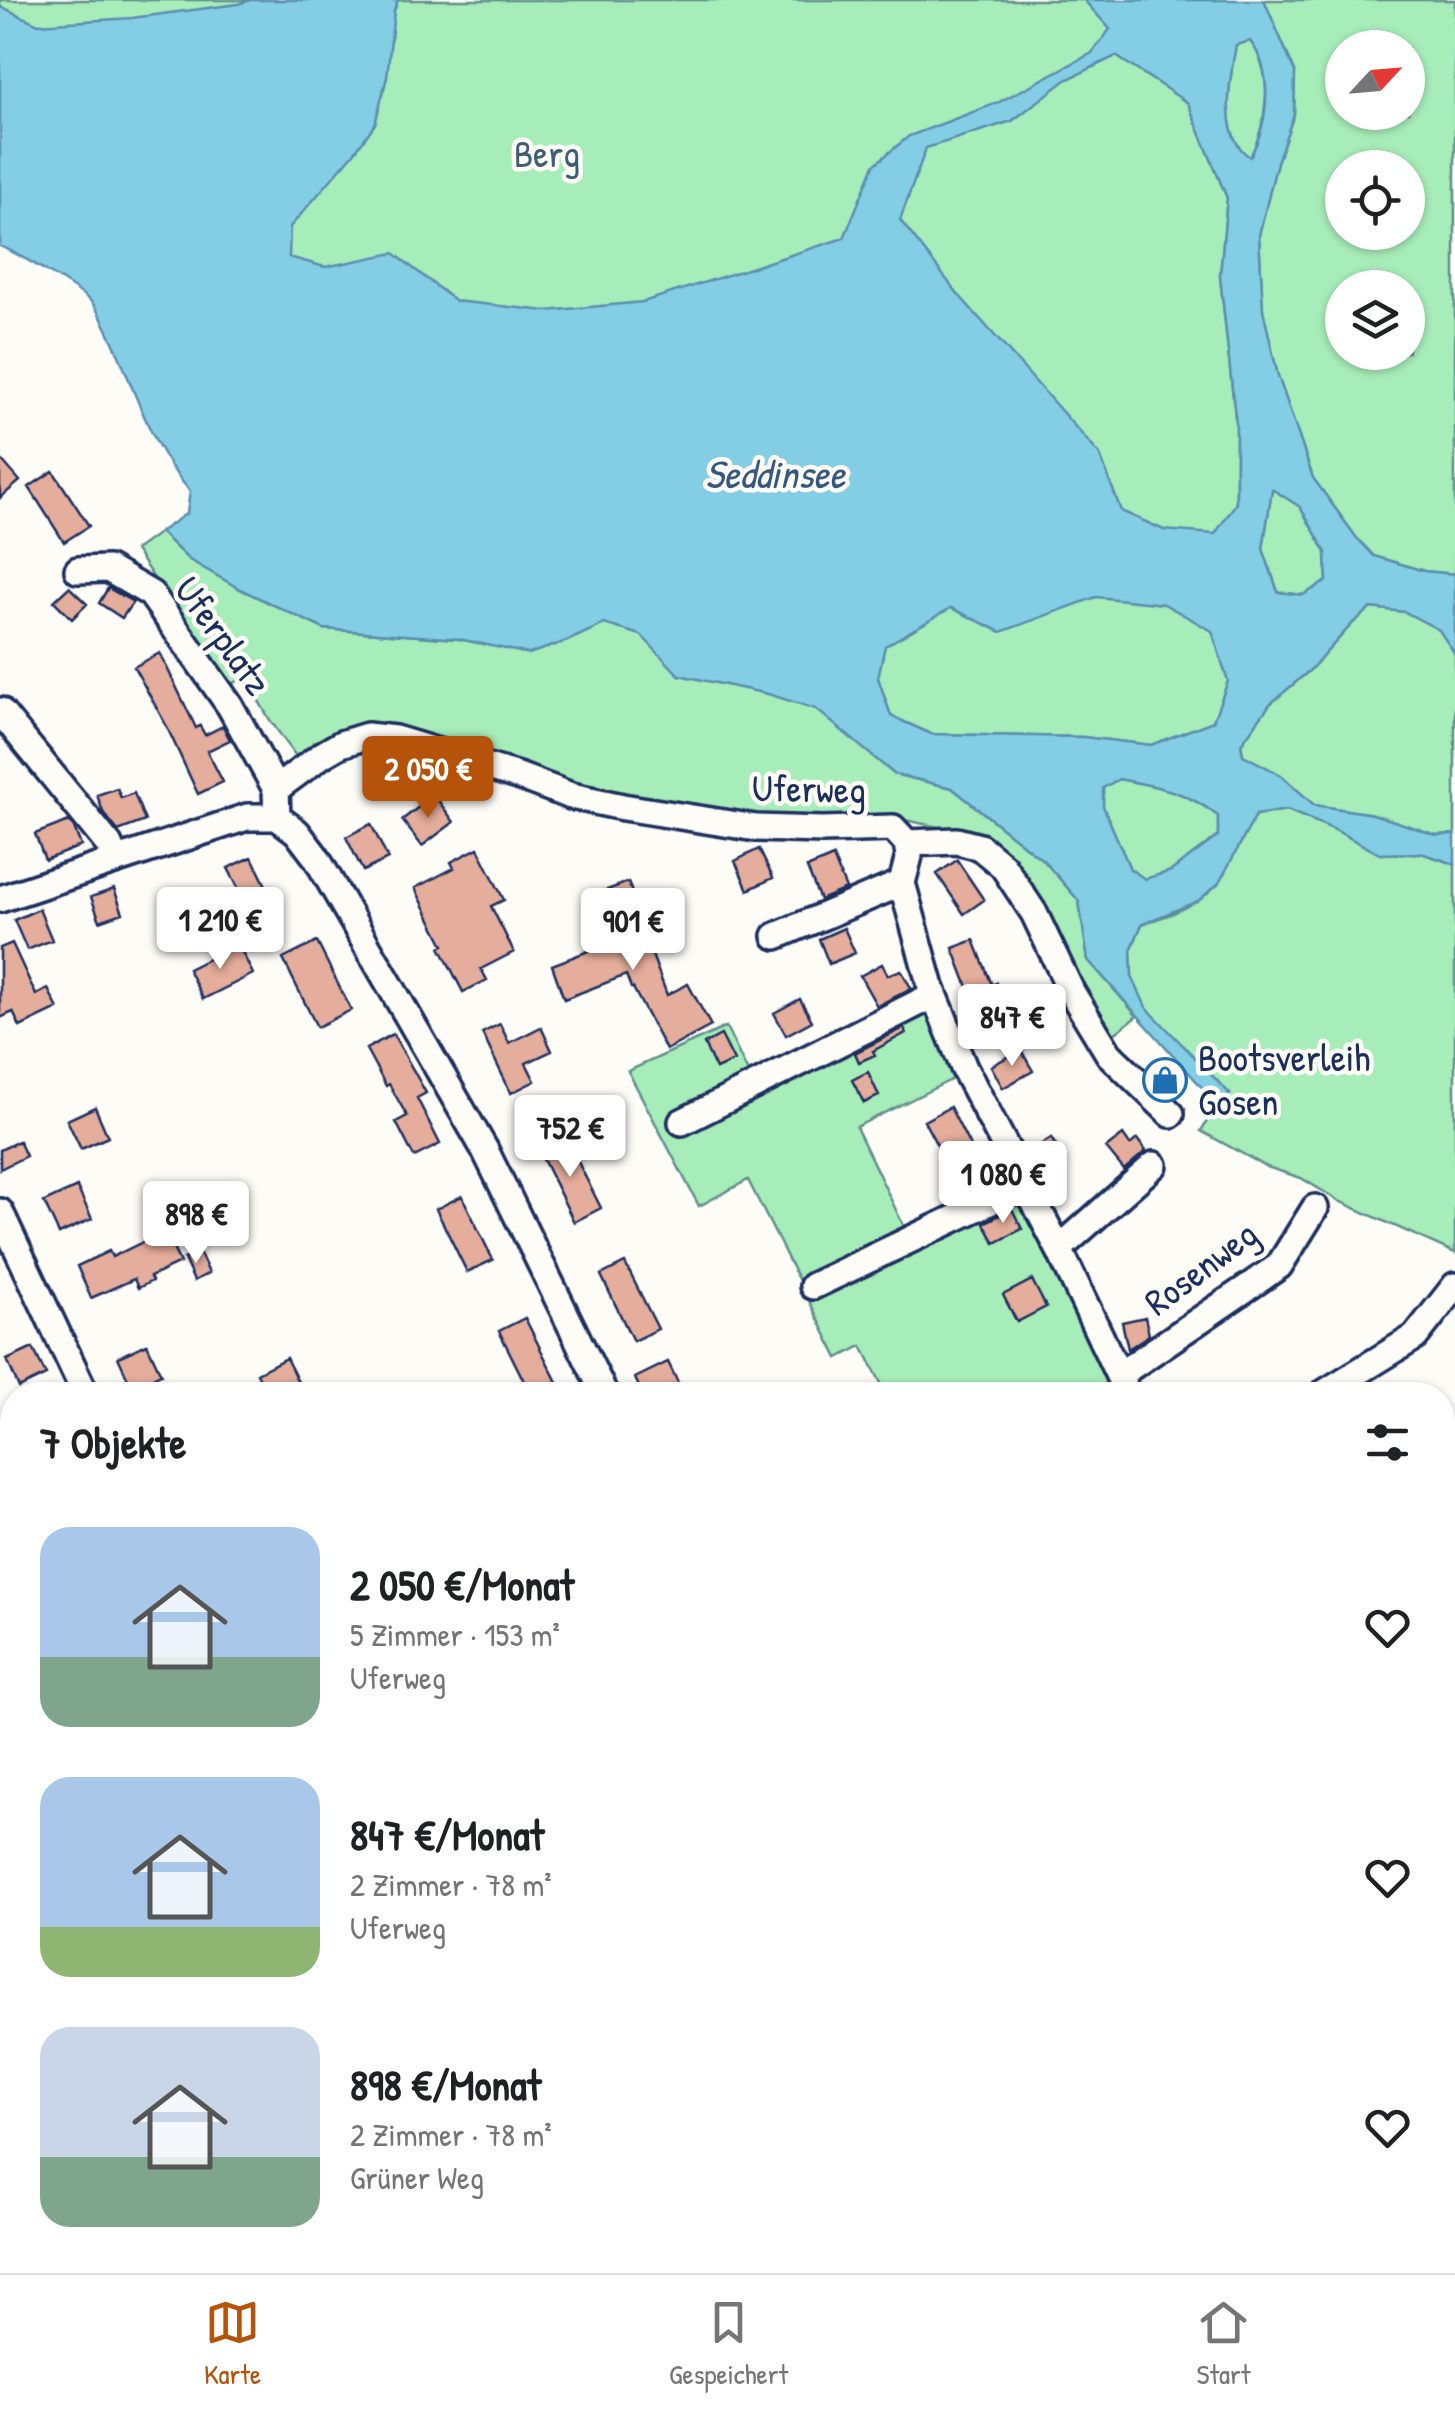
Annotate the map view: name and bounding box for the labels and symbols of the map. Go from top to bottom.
north arrow [1325,30,1425,130]
park label: Berg [514,127,580,179]
water label: Seddinsee [705,446,847,500]
street label: Uferplatz [163,566,284,705]
pin: 2 050 € [336,736,520,821]
street label: Uferweg [752,761,866,815]
pin: 1 210 € [128,887,312,972]
pin: 901 € [563,888,703,973]
pin: 847 € [942,984,1082,1069]
place label: Bootsverleih Gosen [1198,1031,1370,1127]
shop icon: Bootsverleih Gosen [1142,1057,1188,1103]
pin: 752 € [500,1095,640,1180]
pin: 1 080 € [911,1141,1095,1226]
pin: 898 € [126,1181,266,1266]
street label: Rosenweg [1133,1208,1268,1327]

